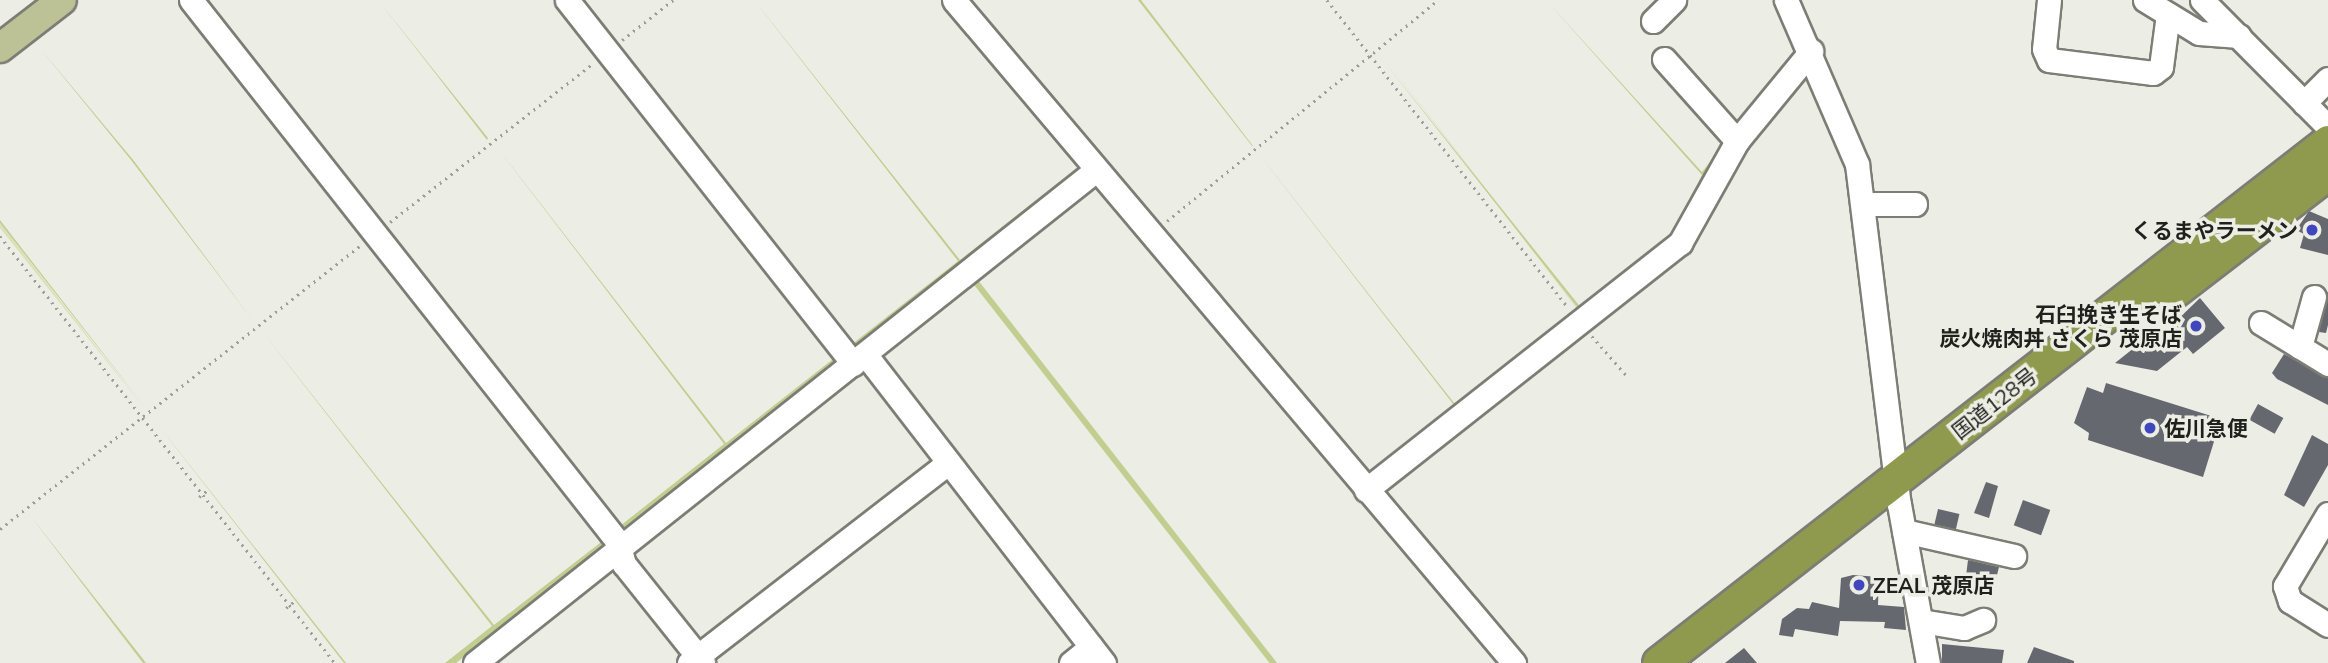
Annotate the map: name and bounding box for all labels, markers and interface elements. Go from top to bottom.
place label: くるまやラーメン [2130,217,2298,243]
marker: くるまやラーメン [2304,222,2320,238]
place label: 石臼挽き生そば 炭火焼肉丼 さくら 茂原店 [1939,301,2182,351]
marker: 石臼挽き生そば 炭火焼肉丼 さくら 茂原店 [2188,318,2204,334]
street label: 国道128号 [1947,362,2041,444]
place label: 佐川急便 [2164,415,2248,441]
marker: 佐川急便 [2142,420,2158,436]
place label: ZEAL 茂原店 [1873,572,1994,598]
marker: ZEAL 茂原店 [1851,577,1867,593]

